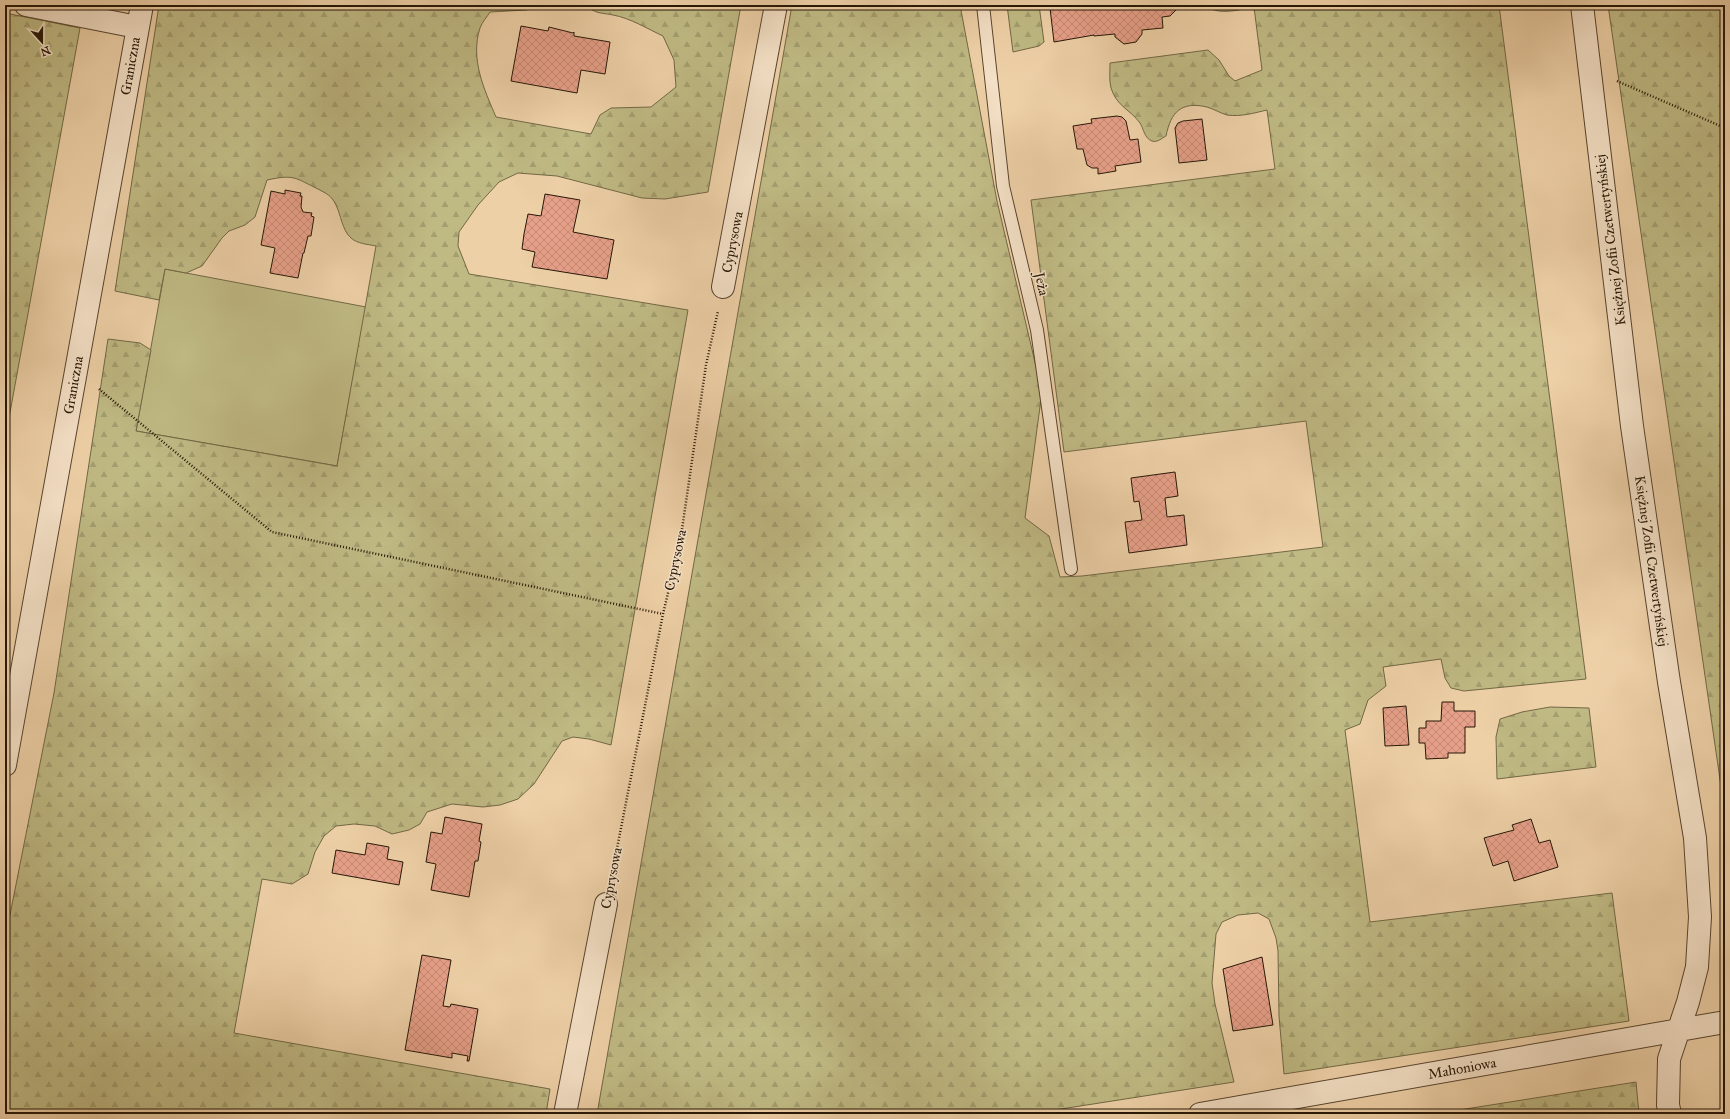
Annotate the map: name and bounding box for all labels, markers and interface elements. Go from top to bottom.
north arrow [22,22,62,62]
street label: Graniczna [117,36,144,96]
text: N [38,43,52,59]
street label: Księżnej Zofii Czetwertyńskiej [1592,153,1629,327]
street label: Cyprysowa [718,210,747,274]
street label: Jeża [1029,269,1052,298]
street label: Graniczna [60,355,87,415]
street label: Księżnej Zofii Czetwertyńskiej [1631,474,1672,648]
street label: Cyprysowa [661,528,690,592]
street label: Cyprysowa [597,846,626,910]
street label: Mahoniowa [1427,1054,1497,1083]

